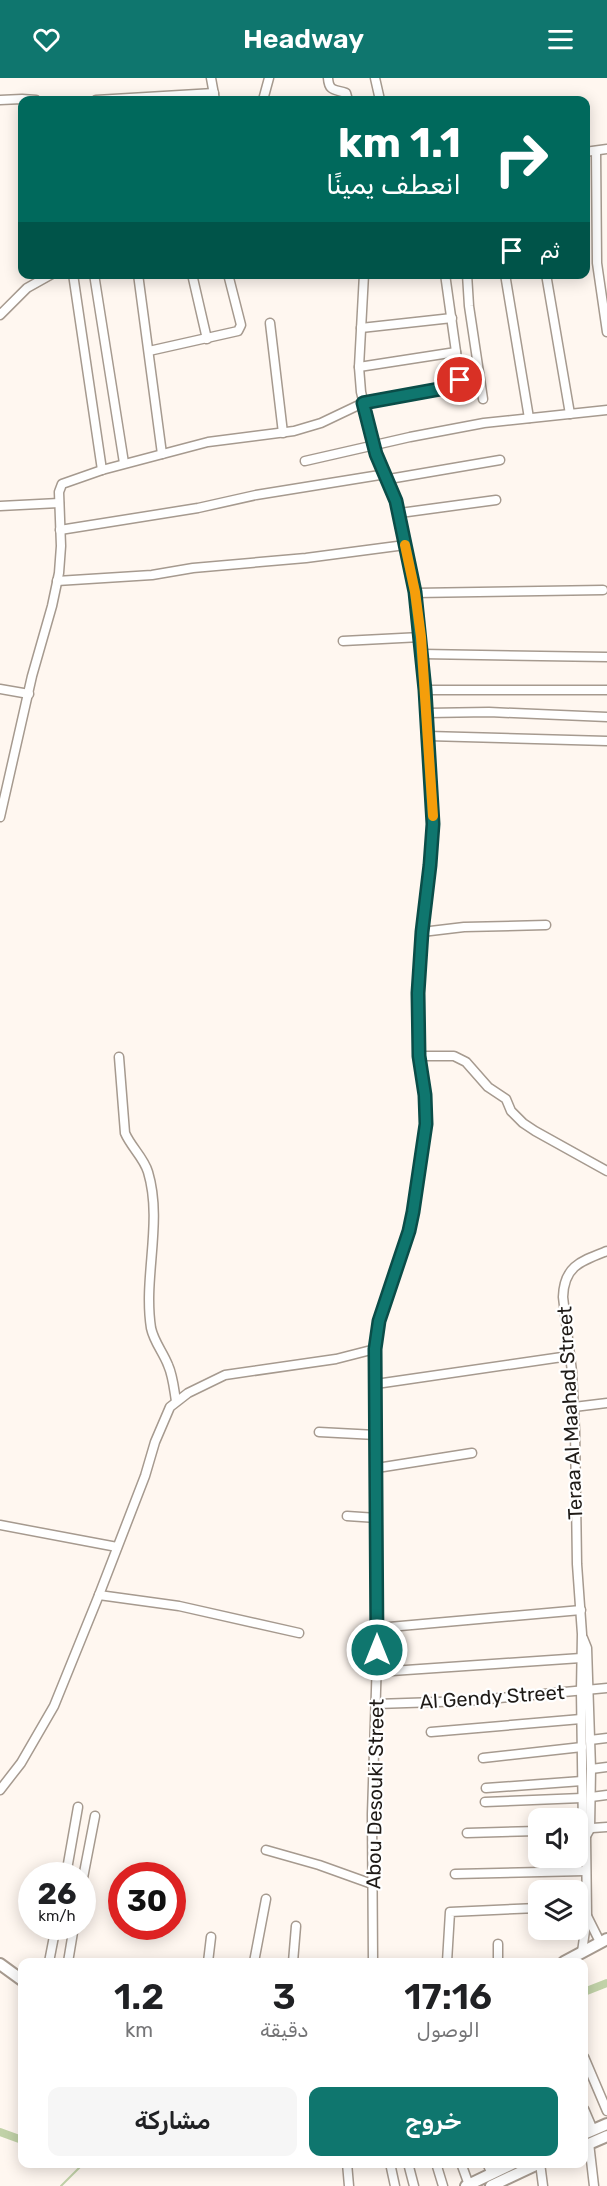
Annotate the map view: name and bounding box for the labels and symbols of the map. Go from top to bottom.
pin [434,354,485,405]
street label: Teraa Al Maahad Street [552,1305,588,1520]
position arrow [345,1618,409,1682]
street label: Al Gendy Street [419,1680,565,1714]
street label: Abou Desouki Street [361,1698,389,1889]
speed limit sign: 30 [108,1862,186,1940]

